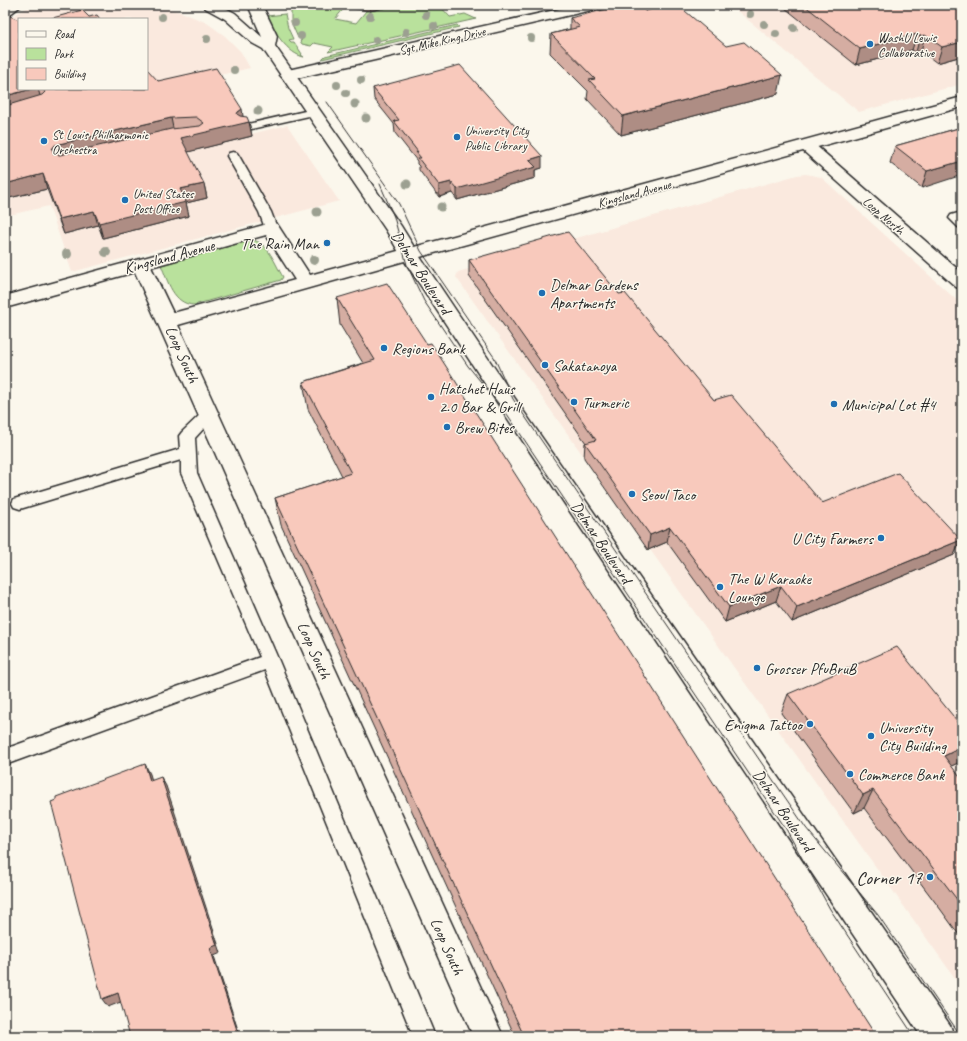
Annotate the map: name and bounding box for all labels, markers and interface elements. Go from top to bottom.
legend [18,18,148,90]
street label: Sgt Mike King Drive [398,23,488,59]
text: Road [54,26,76,42]
place label: WashU Lewis Collaborative [878,30,938,61]
marker: WashU Lewis Collaborative [865,39,875,49]
text: Park [54,46,75,62]
text: Building [54,66,86,82]
place label: University City Public Library [465,123,530,154]
place label: St Louis Philharmonic Orchestra [52,127,150,158]
marker: University City Public Library [452,132,462,142]
marker: St Louis Philharmonic Orchestra [39,136,49,146]
street label: Kingsland Avenue [596,176,673,211]
place label: United States Post Office [133,186,195,217]
street label: Loop North [859,193,908,239]
marker: United States Post Office [120,195,130,205]
street label: Delmar Boulevard [387,227,457,320]
place label: The Rain Man [241,234,320,254]
street label: Kingsland Avenue [122,235,218,279]
marker: The Rain Man [322,238,332,248]
place label: Delmar Gardens Apartments [550,275,639,313]
marker: Delmar Gardens Apartments [537,288,547,298]
street label: Loop South [161,323,204,387]
place label: Regions Bank [392,339,466,359]
marker: Regions Bank [379,343,389,353]
place label: Sakatanoya [553,356,618,376]
marker: Sakatanoya [540,360,550,370]
place label: Hatchet Haus 2.0 Bar & Grill [439,379,524,417]
marker: Hatchet Haus 2.0 Bar & Grill [426,392,436,402]
place label: Turmeric [582,393,630,413]
place label: Municipal Lot #4 [842,395,937,415]
marker: Turmeric [569,397,579,407]
marker: Municipal Lot #4 [829,399,839,409]
place label: Brew Bites [455,418,515,438]
marker: Brew Bites [442,422,452,432]
place label: Seoul Taco [640,485,697,505]
marker: Seoul Taco [627,489,637,499]
street label: Delmar Boulevard [566,498,638,590]
place label: U City Farmers [792,529,875,549]
marker: U City Farmers [876,533,886,543]
place label: The W Karaoke Lounge [728,569,813,607]
marker: The W Karaoke Lounge [715,582,725,592]
street label: Loop South [293,619,336,683]
place label: Grosser PfuBruB [765,659,858,679]
marker: Grosser PfuBruB [752,663,762,673]
place label: Enigma Tattoo [724,715,804,735]
place label: University City Building [879,718,947,756]
marker: Enigma Tattoo [805,719,815,729]
marker: University City Building [866,731,876,741]
place label: Commerce Bank [858,765,945,785]
street label: Delmar Boulevard [748,766,820,858]
marker: Commerce Bank [845,769,855,779]
place label: Corner 17 [856,866,923,890]
marker: Corner 17 [925,872,935,882]
street label: Loop South [426,915,469,979]

